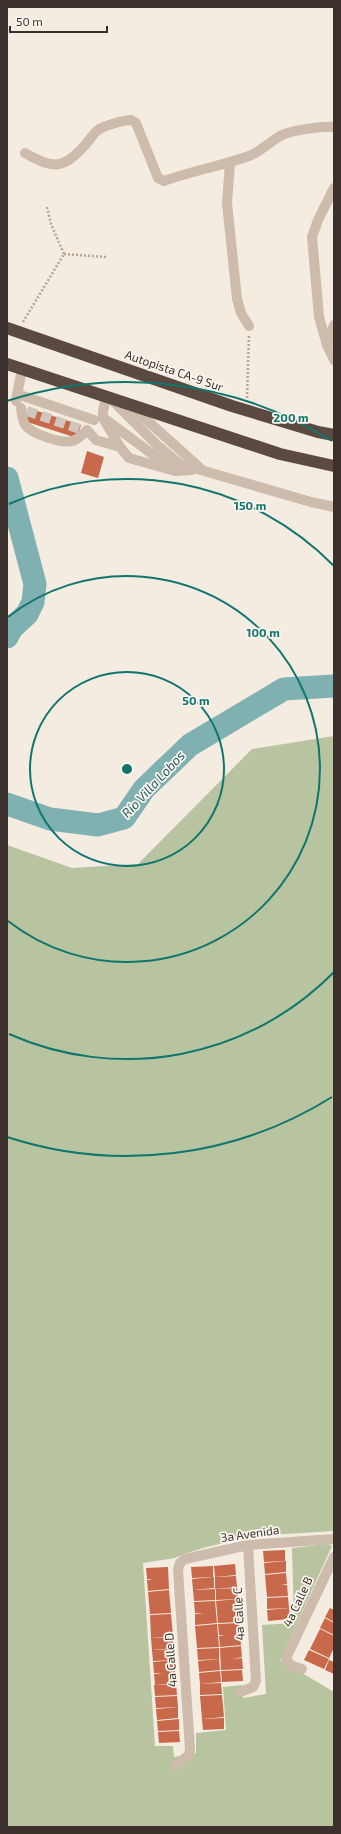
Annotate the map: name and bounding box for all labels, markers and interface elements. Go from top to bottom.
scale bar [10,8,107,34]
text: 50 m [16,14,43,28]
street label: Autopista CA-9 Sur [123,347,226,394]
text: 200 m [273,410,309,424]
text: 150 m [234,498,266,512]
text: 100 m [246,625,280,639]
text: 50 m [182,693,210,707]
water label: Río Villa Lobos [118,747,188,821]
centre of rings [120,762,134,776]
street label: 3a Avenida [220,1522,280,1544]
street label: 4a Calle B [279,1574,315,1629]
street label: 4a Calle C [230,1587,246,1641]
street label: 4a Calle D [161,1632,179,1688]

